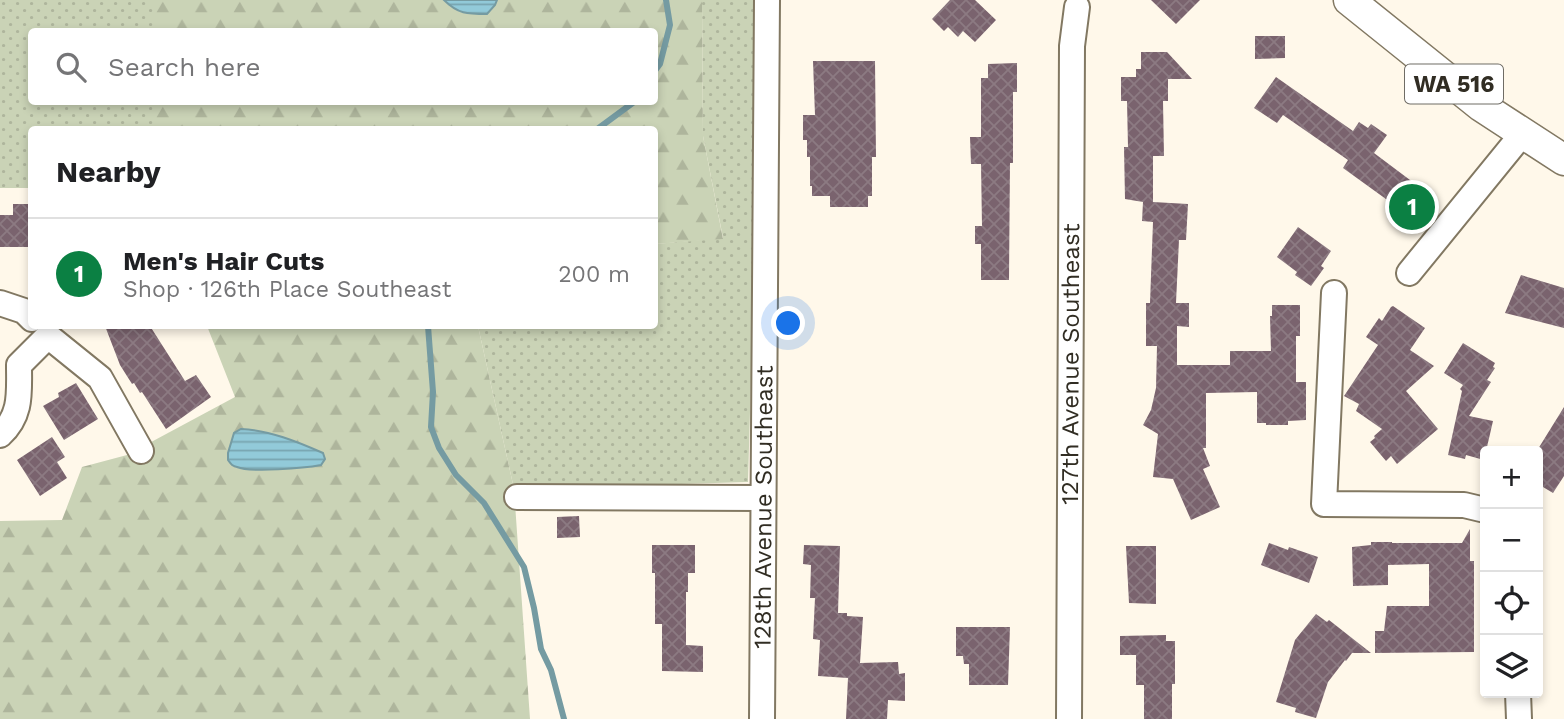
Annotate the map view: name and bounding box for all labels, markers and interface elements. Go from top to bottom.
search box [28,28,658,105]
icon: search [52,48,90,86]
text: Search here [108,52,260,82]
road number: WA 516 [1405,64,1503,104]
text: Nearby [56,154,161,189]
pin: 1 [1389,181,1435,233]
street label: 127th Avenue Southeast [1056,223,1085,505]
text: Men's Hair Cuts [123,246,324,276]
text: 1 [74,261,84,288]
text: 200 m [558,261,630,288]
text: Shop · 126th Place Southeast [123,276,451,303]
your location [771,306,805,340]
street label: 128th Avenue Southeast [748,365,778,649]
map controls [1480,446,1543,698]
button: + [1480,446,1543,509]
button: − [1480,509,1543,572]
button: locate [1480,572,1543,635]
button: layers [1480,635,1543,698]

